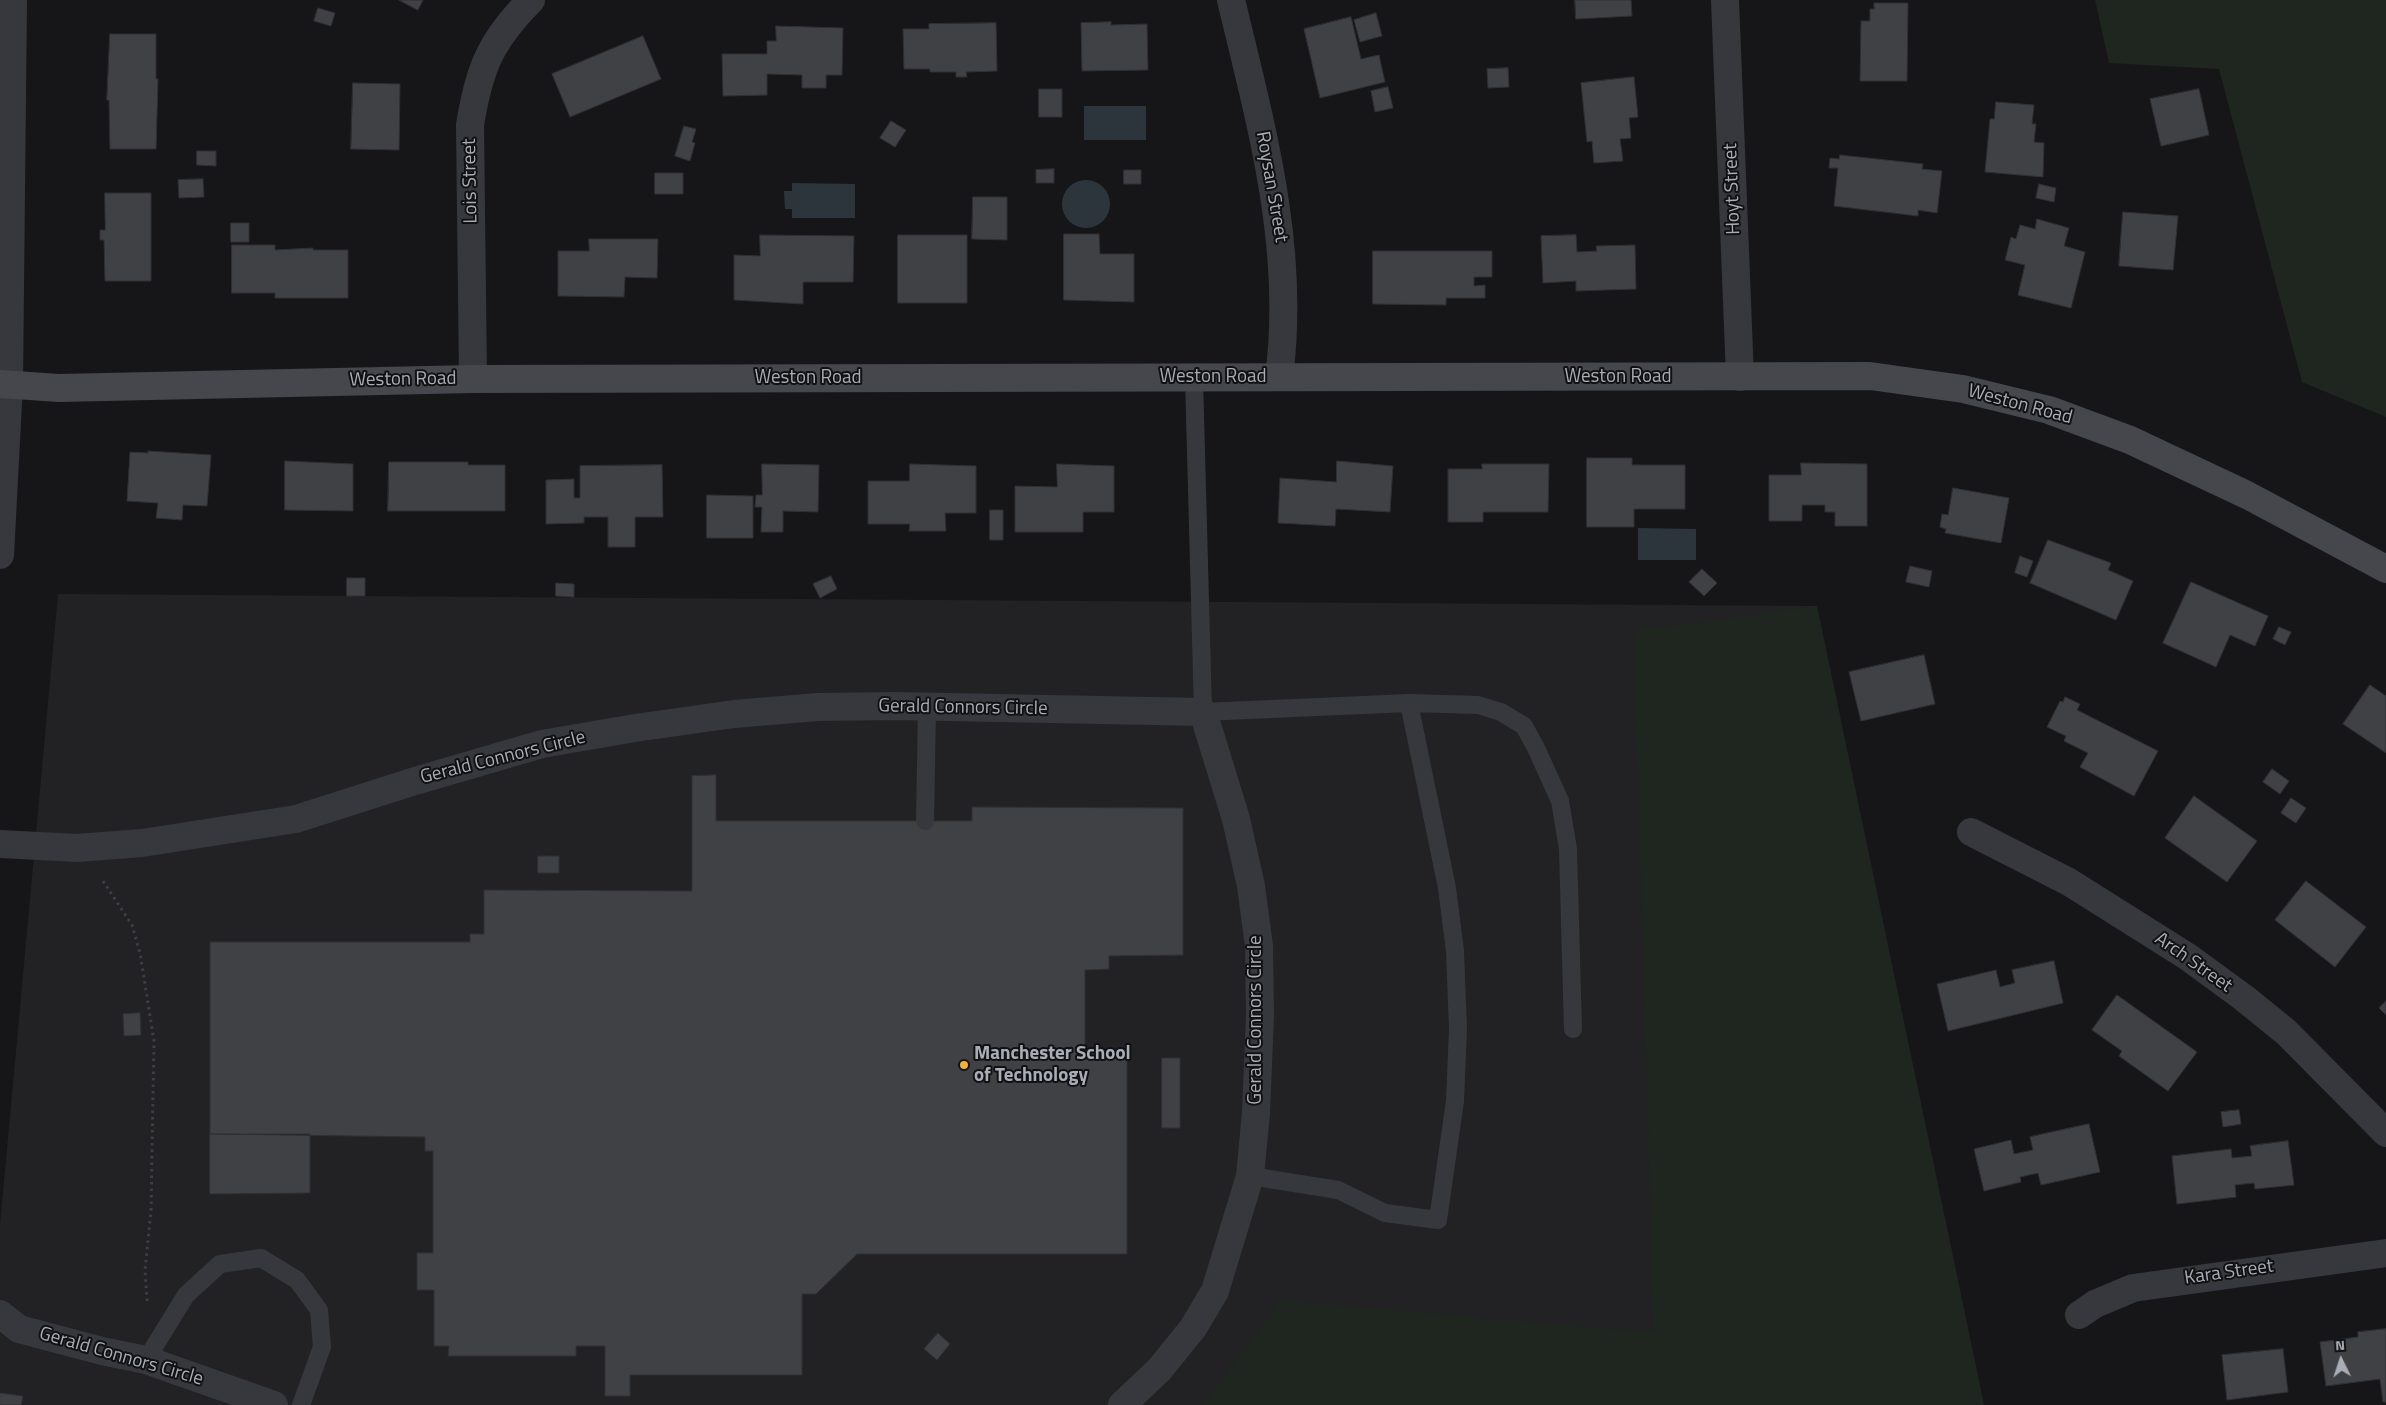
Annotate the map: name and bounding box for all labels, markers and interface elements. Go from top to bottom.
street label: Roysan Street [1250,130,1292,244]
street label: Lois Street [459,138,483,224]
street label: Hoyt Street [1720,143,1746,235]
street label: Weston Road [1159,366,1267,388]
street label: Weston Road [1564,366,1672,388]
street label: Weston Road [754,367,862,389]
street label: Weston Road [349,368,457,392]
street label: Weston Road [1965,380,2075,430]
street label: Gerald Connors Circle [878,695,1048,721]
street label: Gerald Connors Circle [418,726,588,790]
street label: Arch Street [2150,928,2236,998]
street label: Gerald Connors Circle [1245,935,1267,1105]
place label: Manchester School of Technology [974,1043,1131,1087]
marker: Manchester School of Technology [958,1059,970,1071]
street label: Kara Street [2183,1255,2275,1291]
street label: Gerald Connors Circle [36,1323,206,1391]
text: N [2334,1334,2345,1355]
north arrow [2316,1335,2366,1385]

